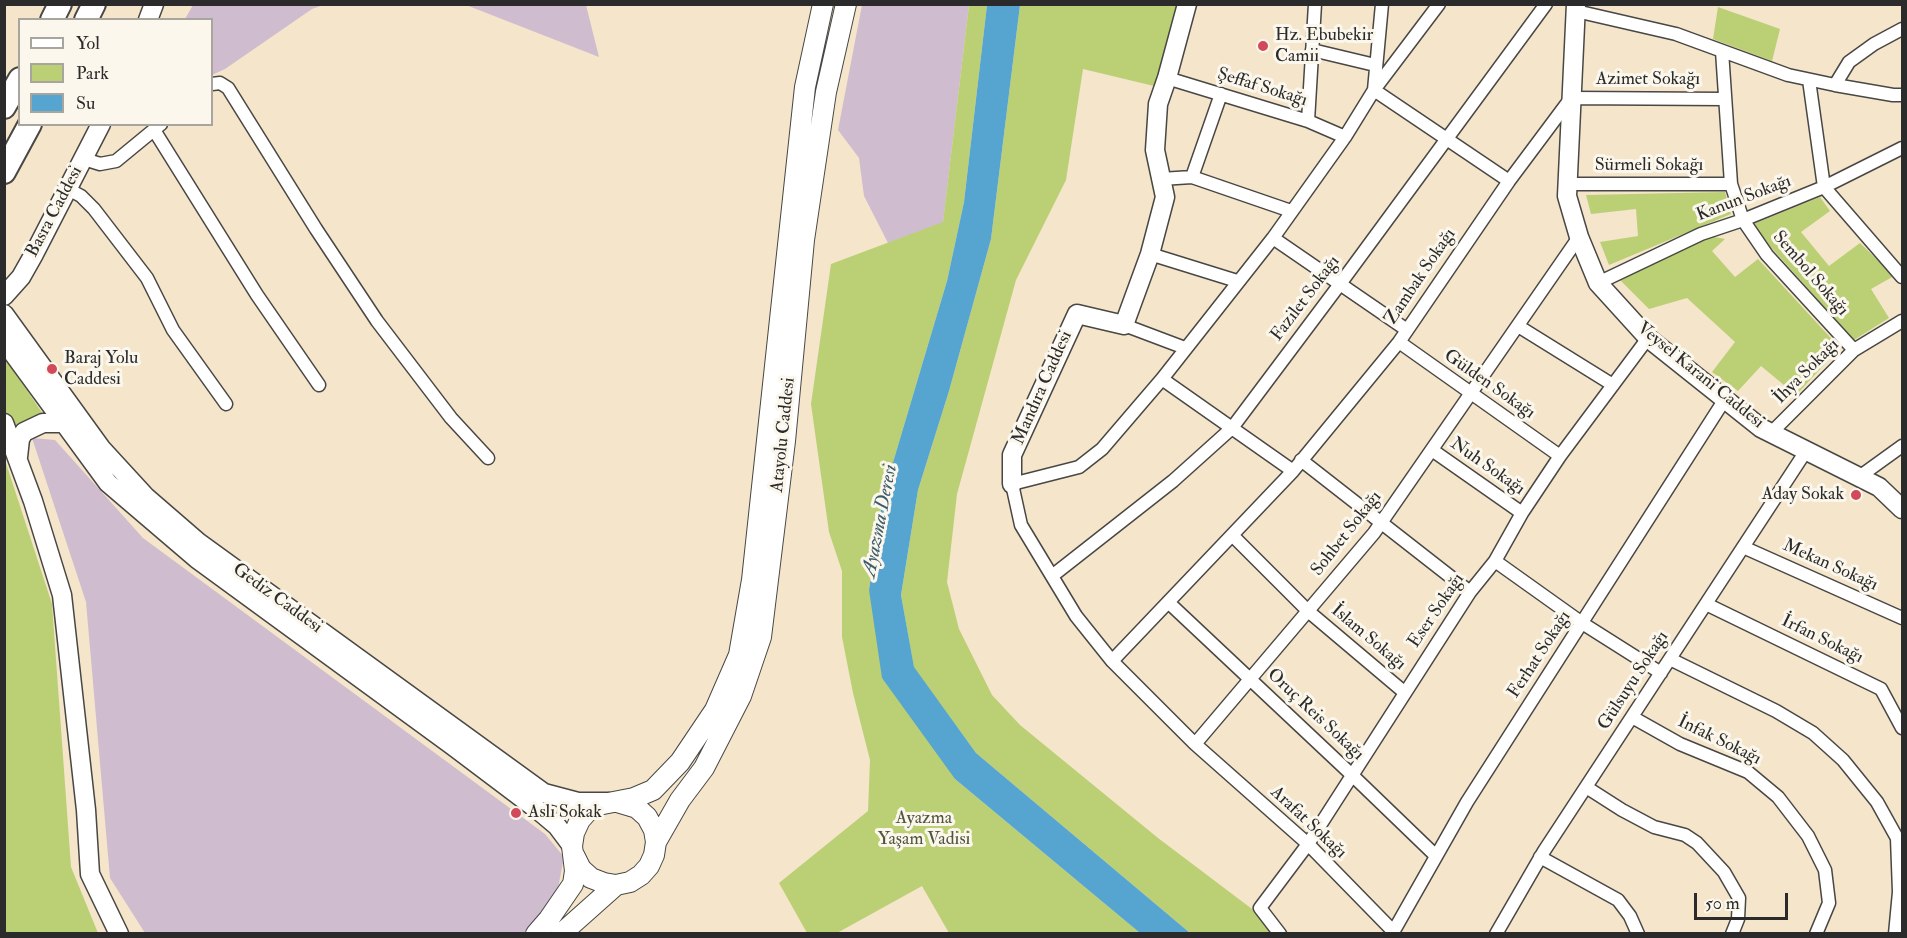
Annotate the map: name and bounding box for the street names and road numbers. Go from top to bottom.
street label: Şeffaf Sokağı [1214,64,1310,112]
street label: Azimet Sokağı [1596,69,1700,91]
street label: Sürmeli Sokağı [1595,155,1703,177]
street label: Basra Caddesi [22,163,88,261]
street label: Kanun Sokağı [1694,171,1794,227]
street label: Zambak Sokağı [1381,225,1461,329]
street label: Sembol Sokağı [1767,227,1853,321]
street label: Fazilet Sokağı [1267,252,1345,346]
street label: Veysel Karani Caddesi [1632,318,1768,434]
street label: Mandıra Caddesi [1008,328,1078,448]
street label: İhya Sokağı [1770,335,1844,409]
street label: Gülden Sokağı [1439,346,1539,424]
street label: Atayolu Caddesi [767,377,801,493]
street label: Nuh Sokağı [1445,433,1529,501]
street label: Sohbet Sokağı [1307,487,1387,581]
street label: Mekan Sokağı [1779,535,1881,597]
street label: Gediz Caddesi [228,559,326,639]
street label: Eser Sokağı [1404,570,1470,652]
street label: İslam Sokağı [1326,600,1410,676]
street label: Ferhat Sokağı [1504,607,1576,703]
street label: İrfan Sokağı [1778,611,1866,669]
street label: Gülsuyu Sokağı [1594,627,1674,735]
street label: Oruç Reis Sokağı [1262,665,1368,765]
street label: İnfak Sokağı [1674,711,1764,771]
street label: Arafat Sokağı [1265,782,1351,864]

